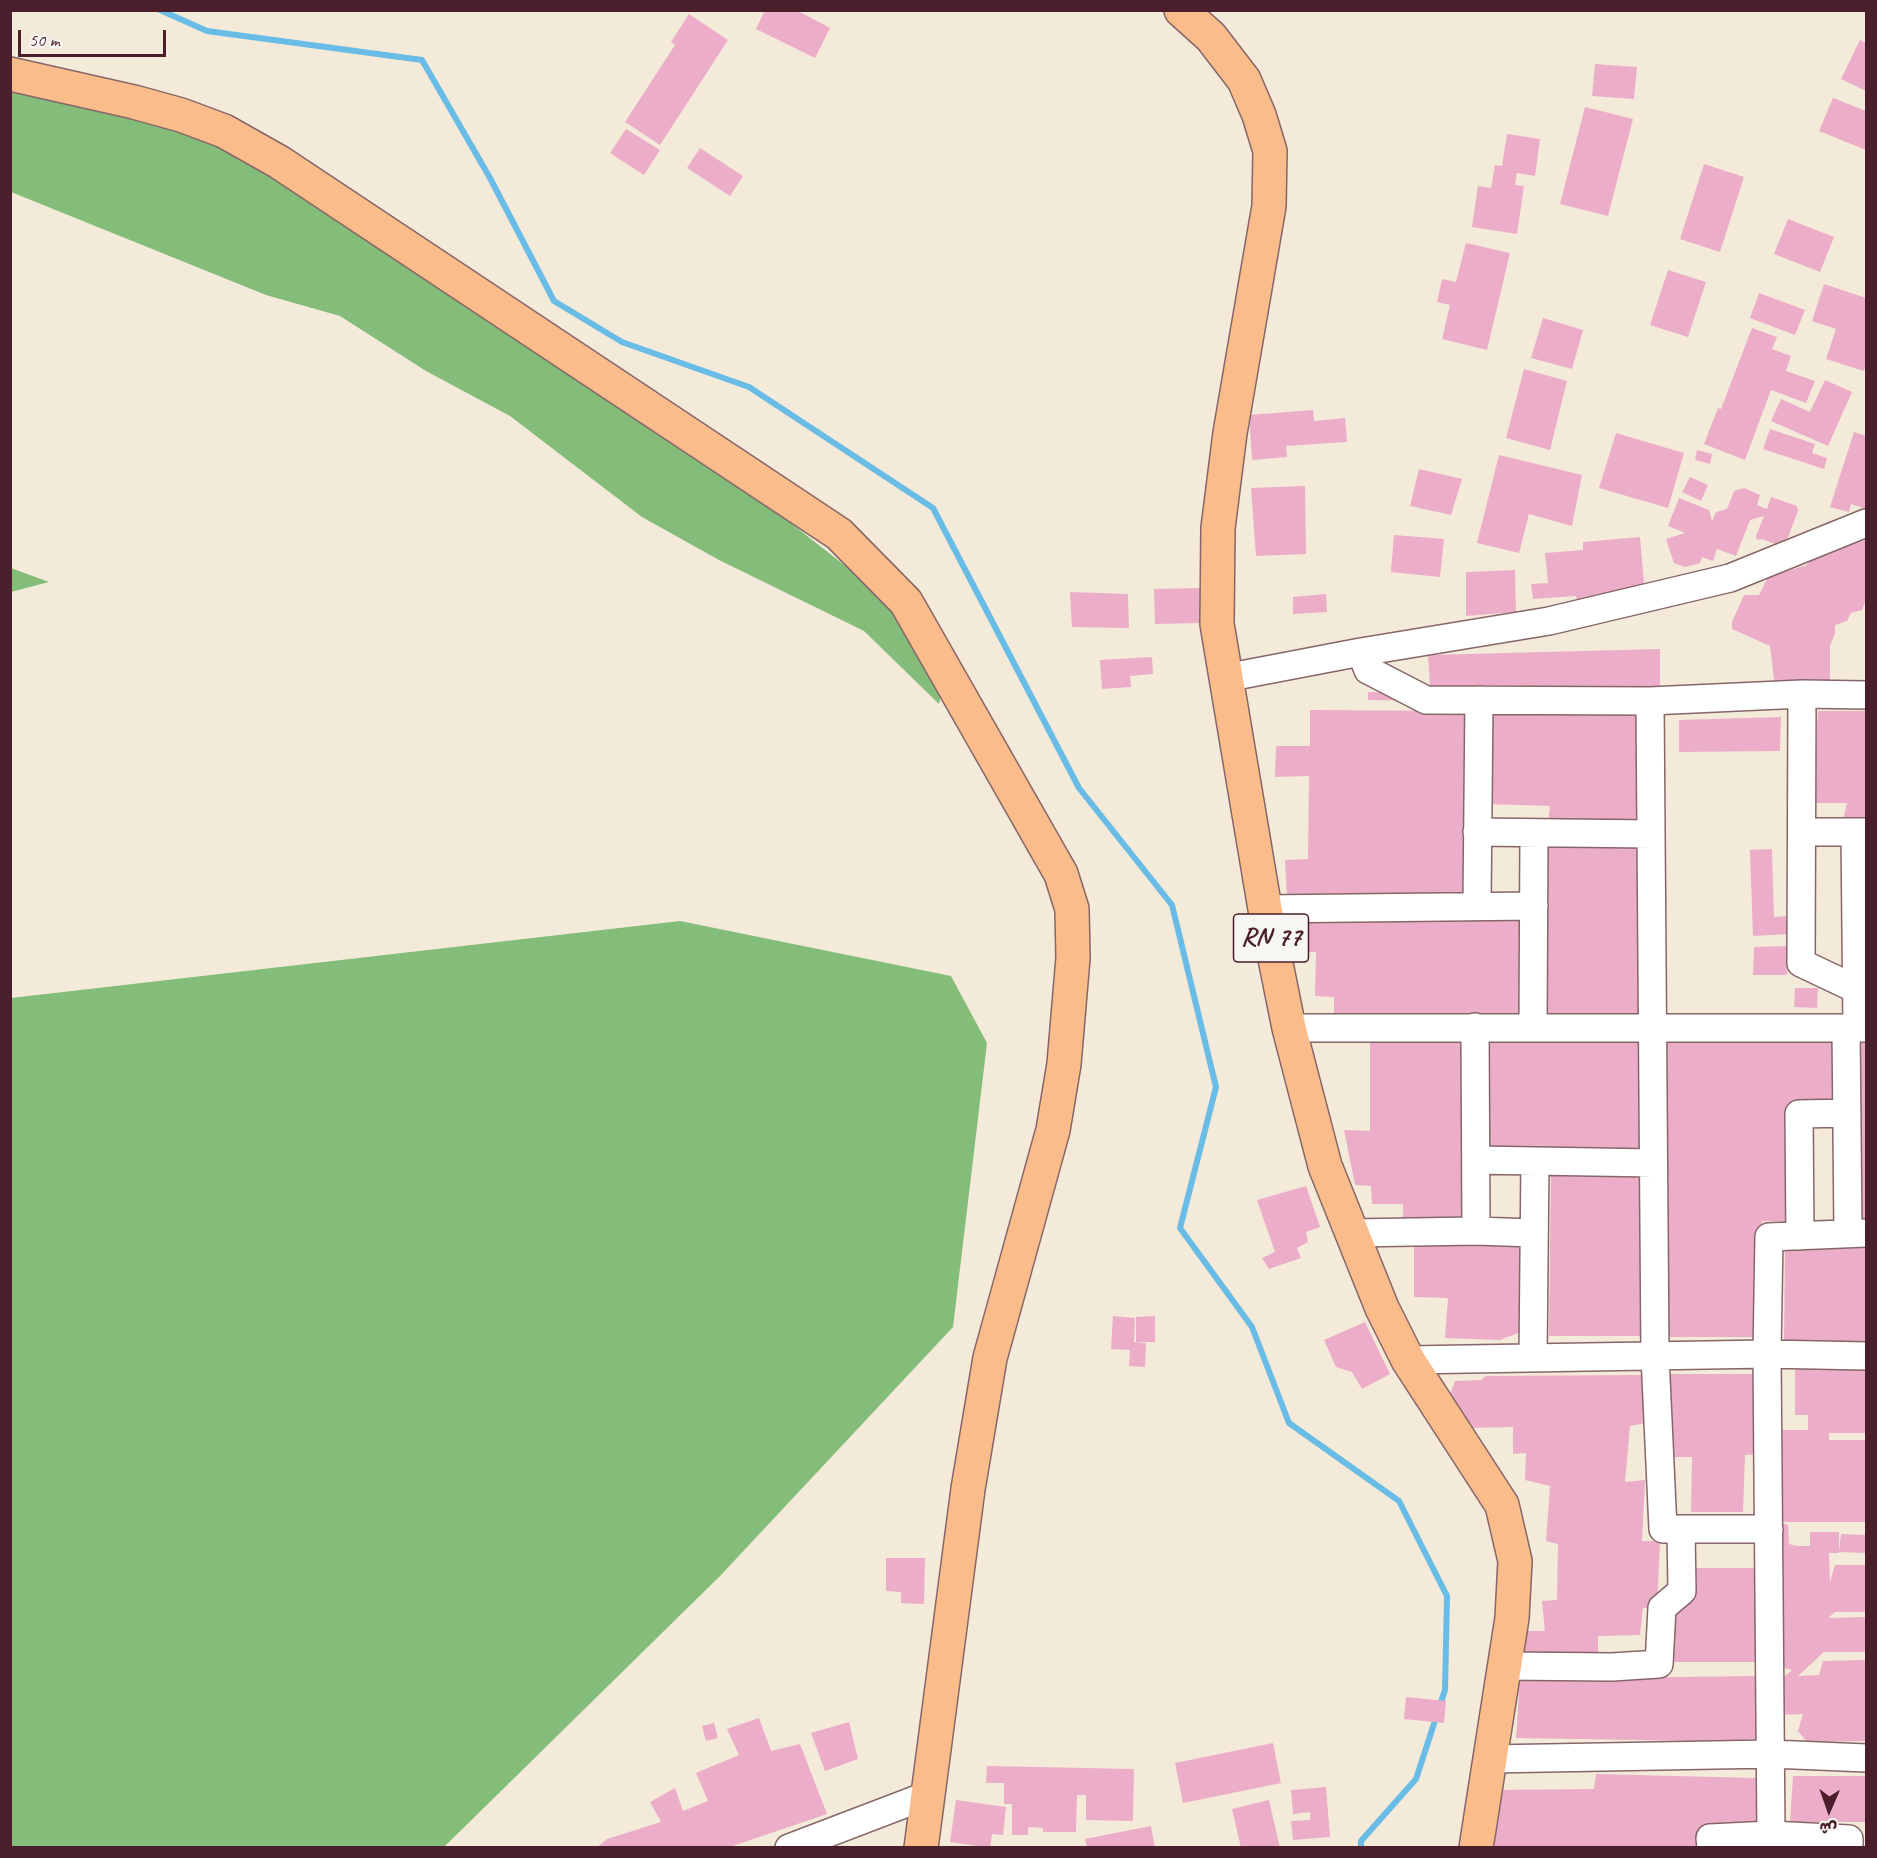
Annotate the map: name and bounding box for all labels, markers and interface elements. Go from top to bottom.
scale bar [21,18,170,56]
text: 50 m [29,29,60,51]
road number: RN 77 [1234,914,1308,962]
north arrow [1799,1780,1859,1840]
text: ش [1819,1818,1838,1838]

